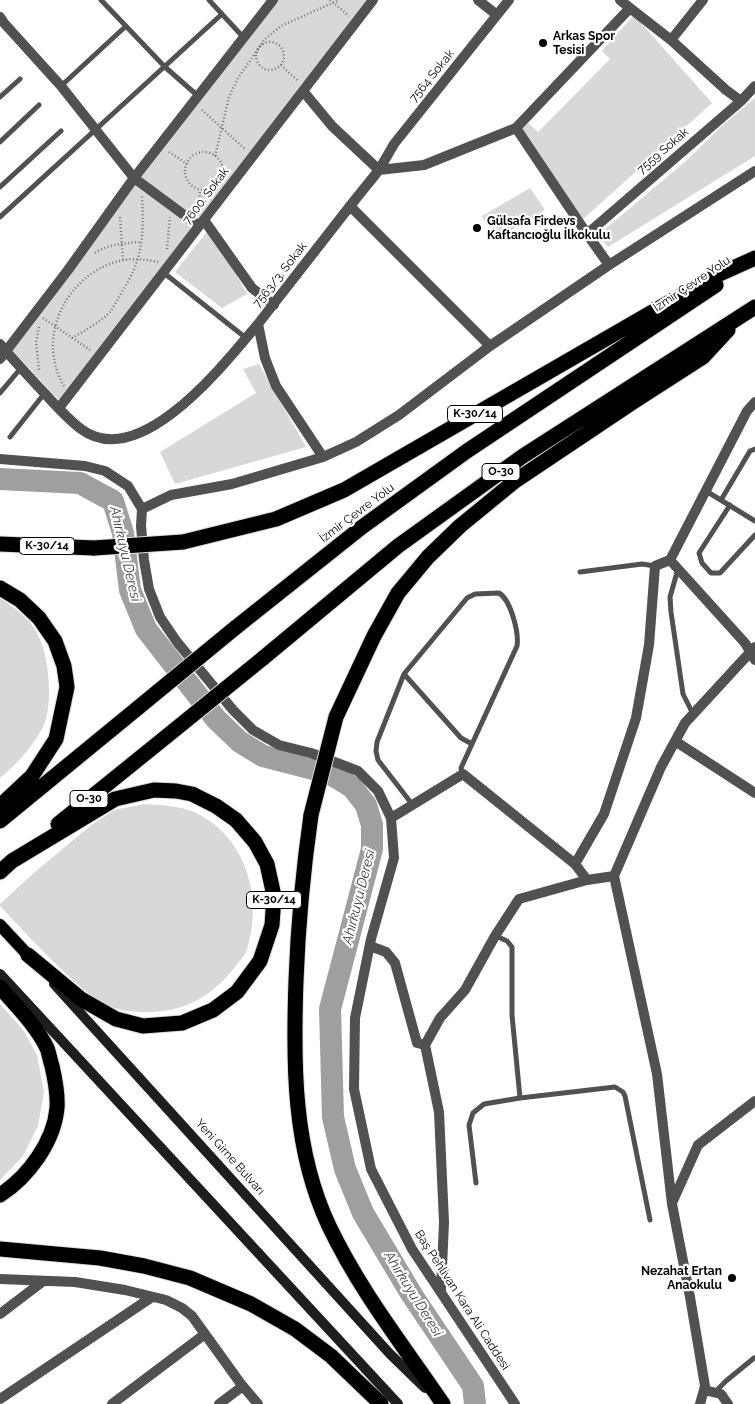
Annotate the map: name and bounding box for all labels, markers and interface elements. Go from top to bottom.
place label: Arkas Spor Tesisi [553,29,615,57]
marker: Arkas Spor Tesisi [537,37,549,49]
street label: 7564 Sokak [406,47,458,105]
street label: 7559 Sokak [634,125,692,177]
street label: 7600. Sokak [180,165,232,227]
place label: Gülsafa Firdevs Kaftancıoğlu İlkokulu [487,214,610,242]
marker: Gülsafa Firdevs Kaftancıoğlu İlkokulu [471,222,483,234]
street label: 7563/3. Sokak [250,240,310,310]
street label: İzmir Çevre Yolu [651,253,733,315]
road number: K-30/14 [448,406,502,422]
road number: O-30 [482,464,520,481]
street label: İzmir Çevre Yolu [317,480,397,546]
water label: Ahırkuyu Deresi [106,505,144,603]
road number: K-30/14 [20,538,74,554]
road number: O-30 [70,791,108,808]
water label: Ahırkuyu Deresi [339,848,379,946]
road number: K-30/14 [246,892,302,908]
street label: Yeni Girne Bulvarı [192,1116,268,1198]
street label: Baş Pehlivan Kara Ali Caddesi [411,1227,513,1373]
water label: Ahırkuyu Deresi [380,1248,446,1340]
place label: Nezahat Ertan Anaokulu [641,1264,722,1292]
marker: Nezahat Ertan Anaokulu [726,1272,738,1284]

